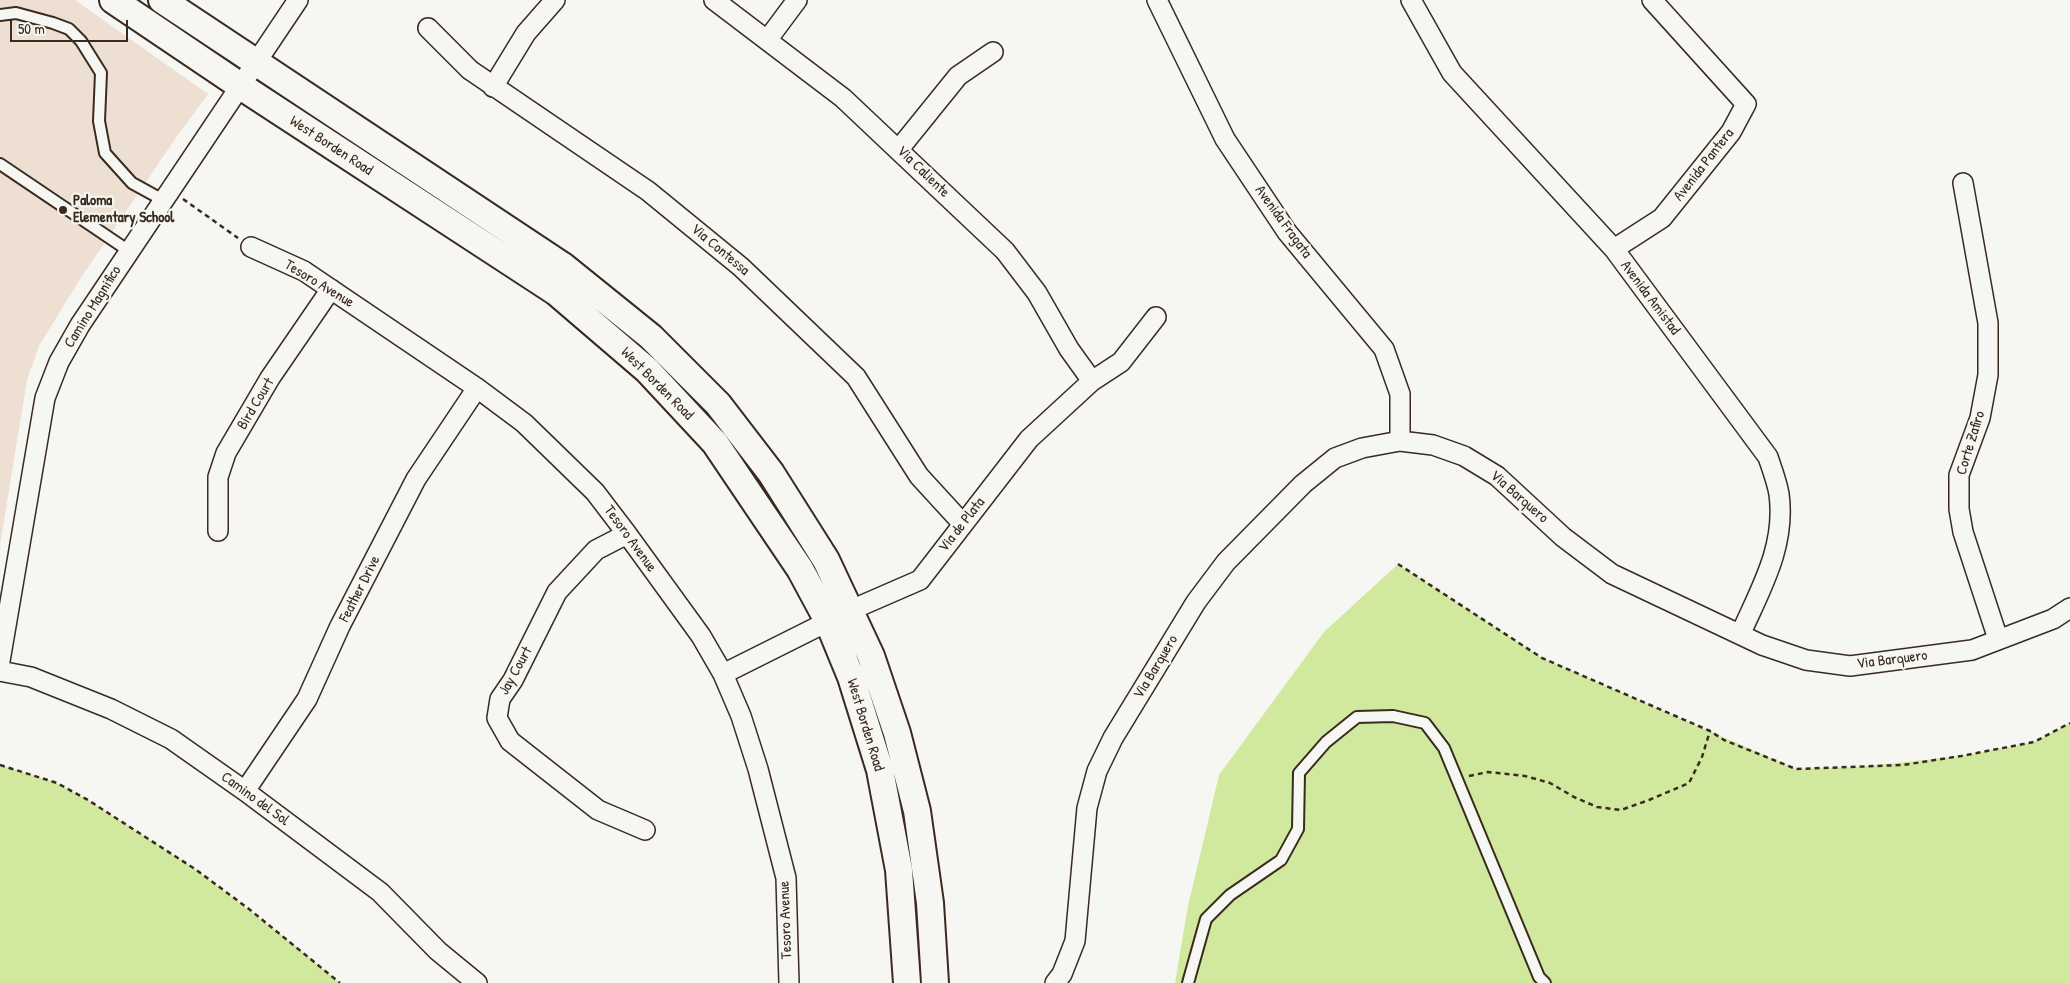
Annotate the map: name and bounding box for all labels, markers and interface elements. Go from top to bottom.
scale bar [12,10,130,42]
text: 50 m [18,18,45,39]
street label: West Borden Road [286,112,376,180]
street label: Avenida Pantera [1670,125,1738,205]
street label: Via Caliente [893,142,953,202]
street label: Avenida Fragata [1251,182,1315,262]
place label: Paloma Elementary School [73,192,174,227]
marker: Paloma Elementary School [57,204,69,216]
street label: Via Contessa [687,220,753,280]
street label: Tesoro Avenue [281,256,357,312]
street label: Avenida Amistad [1616,257,1684,339]
street label: Camino Magnifico [61,263,125,351]
street label: West Borden Road [617,344,697,424]
street label: Bird Court [234,375,278,433]
street label: Corte Zafiro [1953,409,1989,477]
street label: Via Barquero [1486,467,1552,527]
street label: Via de Plata [935,494,989,556]
street label: Tesoro Avenue [600,502,660,576]
street label: Feather Drive [336,553,384,625]
street label: Via Barquero [1130,632,1182,702]
street label: Jay Court [495,644,537,698]
street label: Via Barquero [1856,647,1928,673]
street label: West Borden Road [842,677,888,773]
street label: Camino del Sol [217,768,293,830]
street label: Tesoro Avenue [776,881,796,959]

